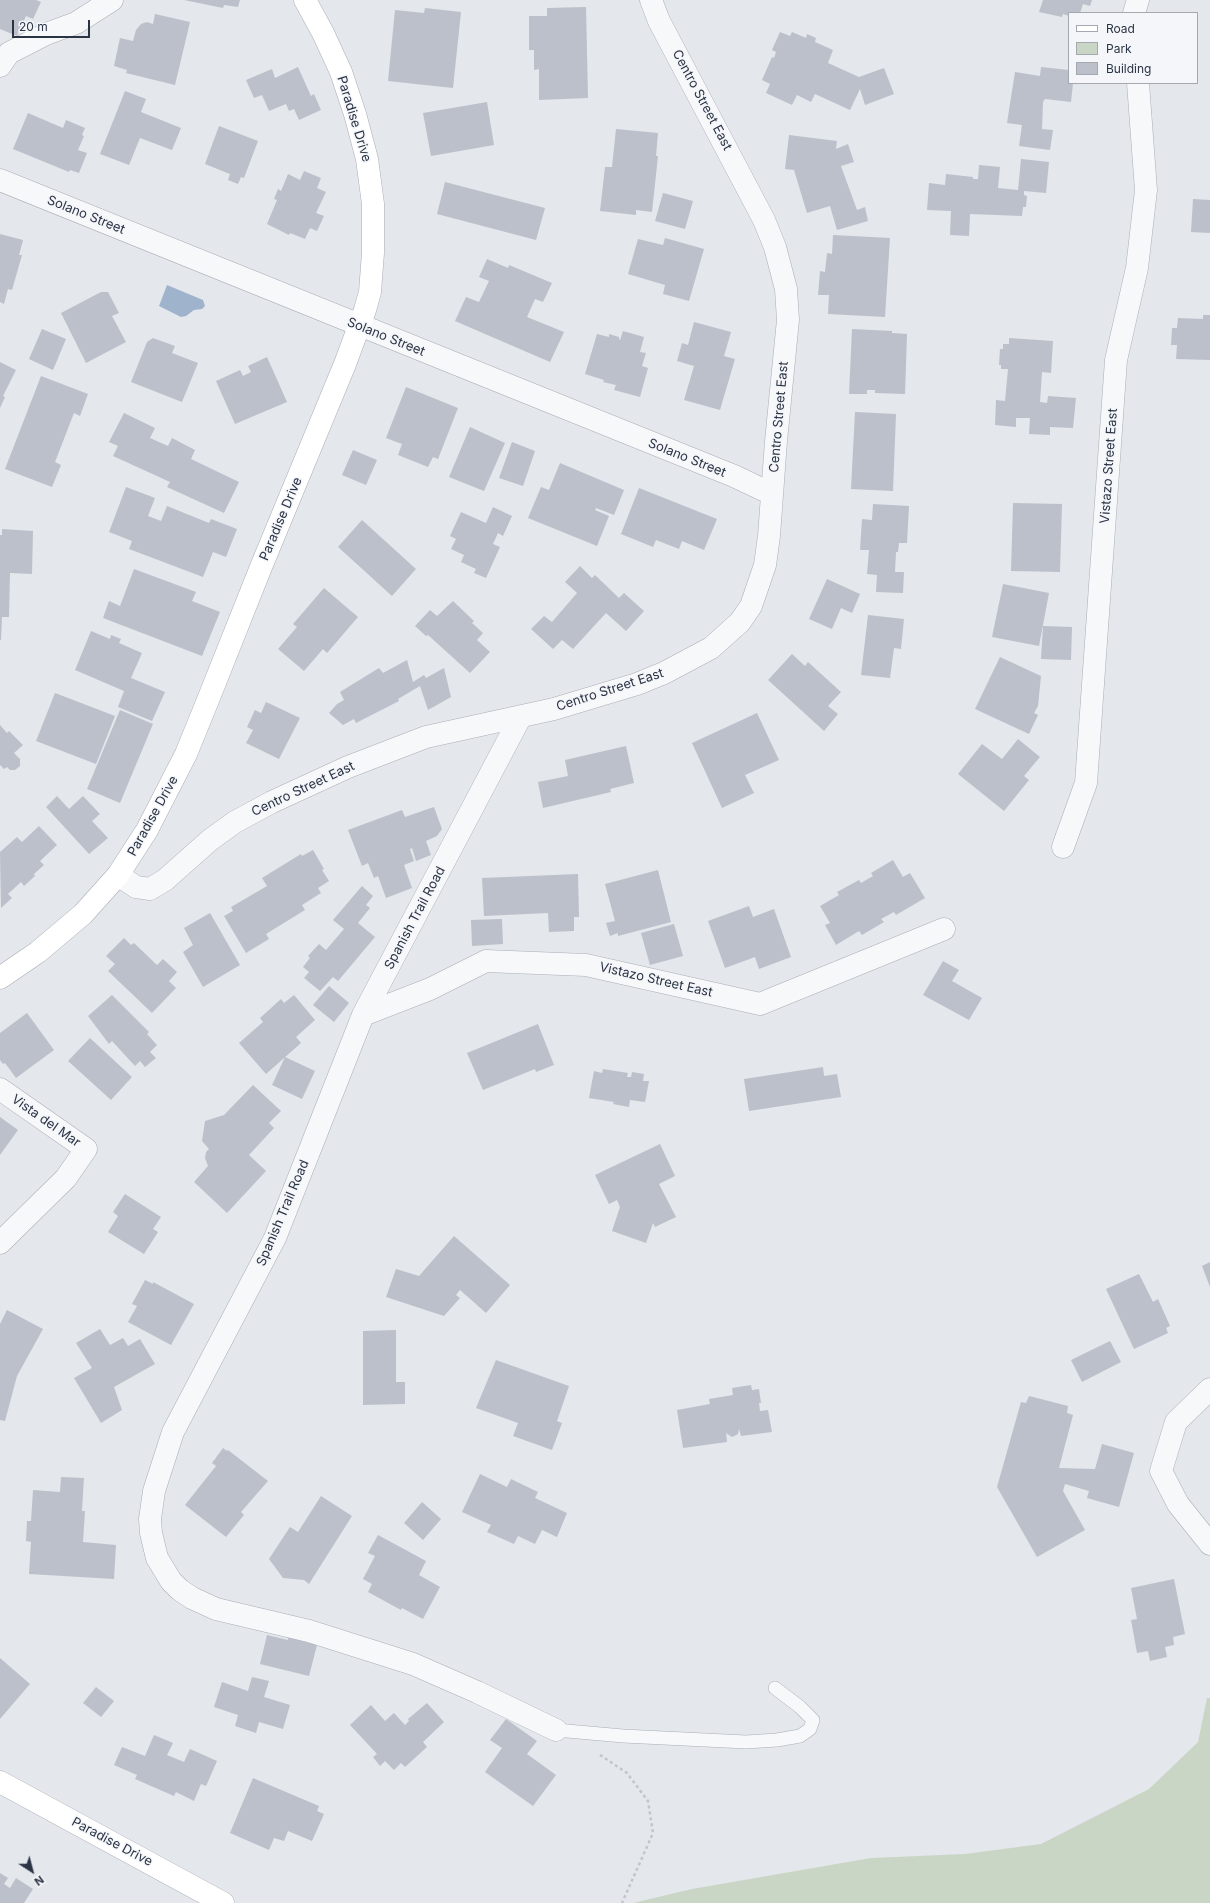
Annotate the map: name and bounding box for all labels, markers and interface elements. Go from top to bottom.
scale bar [14,12,92,38]
legend [1068,12,1198,84]
text: 20 m [19,19,48,34]
text: Road [1106,21,1135,36]
text: Park [1106,41,1132,56]
street label: Centro Street East [669,47,735,153]
text: Building [1106,61,1151,76]
street label: Paradise Drive [333,74,375,164]
street label: Solano Street [45,192,127,238]
street label: Solano Street [345,314,427,360]
street label: Centro Street East [766,361,792,473]
street label: Vistazo Street East [1097,408,1121,524]
street label: Solano Street [646,435,728,481]
street label: Paradise Drive [256,475,306,563]
street label: Centro Street East [554,665,666,715]
street label: Centro Street East [249,758,357,820]
street label: Paradise Drive [125,773,181,859]
street label: Spanish Trail Road [381,864,449,972]
street label: Vistazo Street East [598,959,714,1001]
street label: Vista del Mar [9,1092,83,1150]
street label: Spanish Trail Road [254,1158,312,1268]
street label: Paradise Drive [69,1814,155,1870]
north arrow [12,1851,52,1891]
text: N [32,1873,47,1889]

